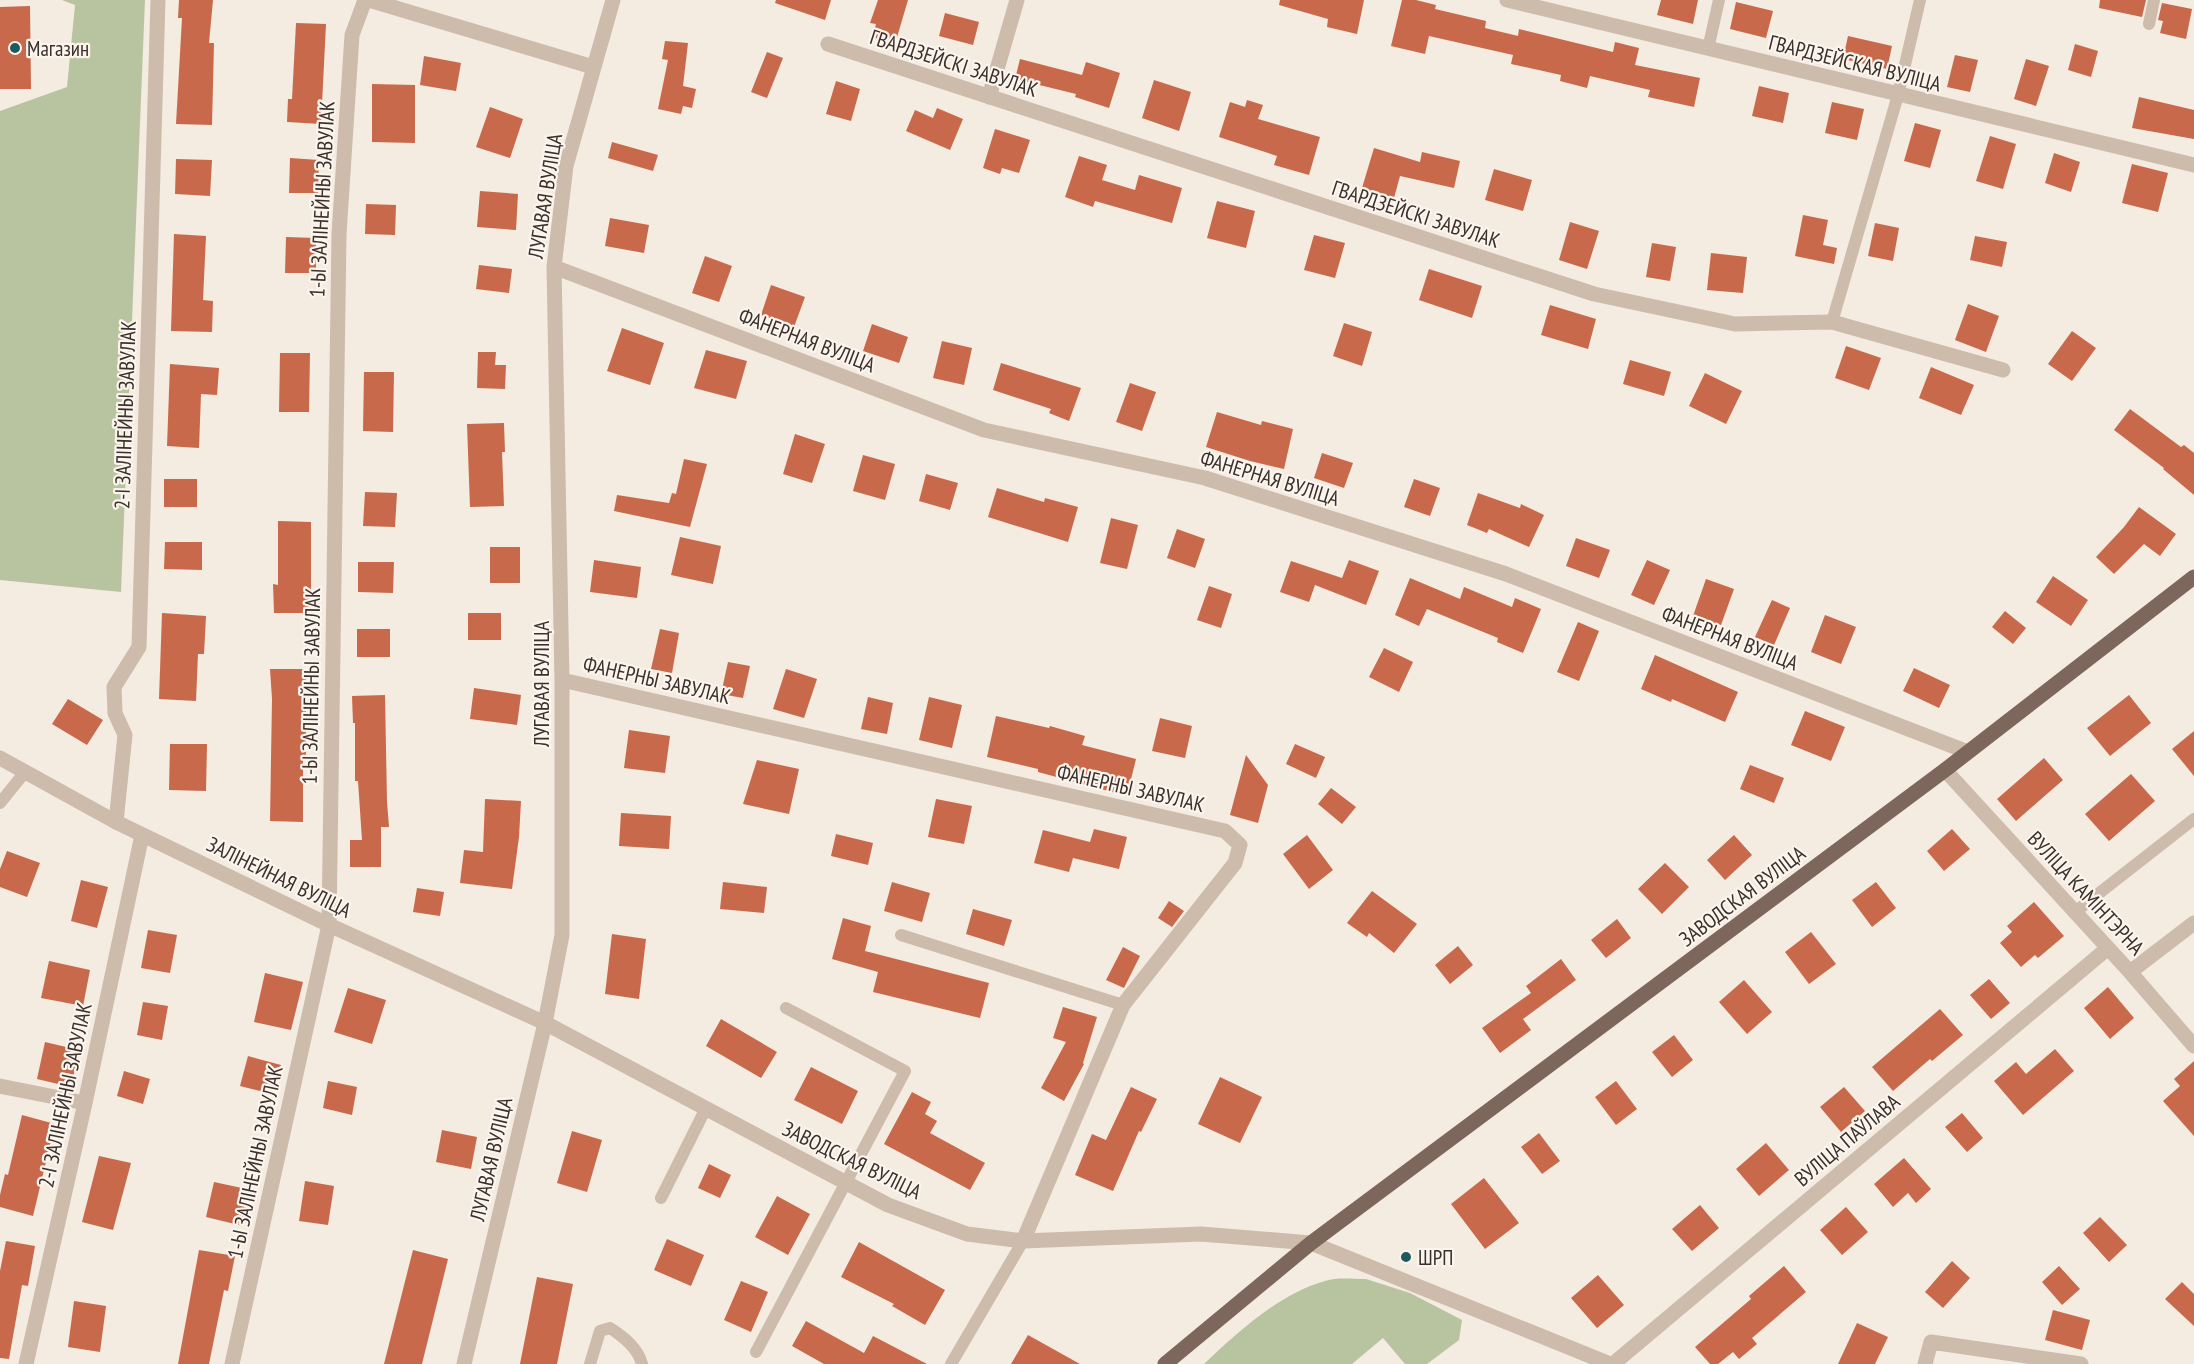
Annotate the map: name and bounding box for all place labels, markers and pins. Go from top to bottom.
place label: Магазин [27,35,89,62]
marker: Магазин [8,41,22,55]
place label: ШРП [1418,1244,1453,1271]
marker: ШРП [1399,1250,1413,1264]

